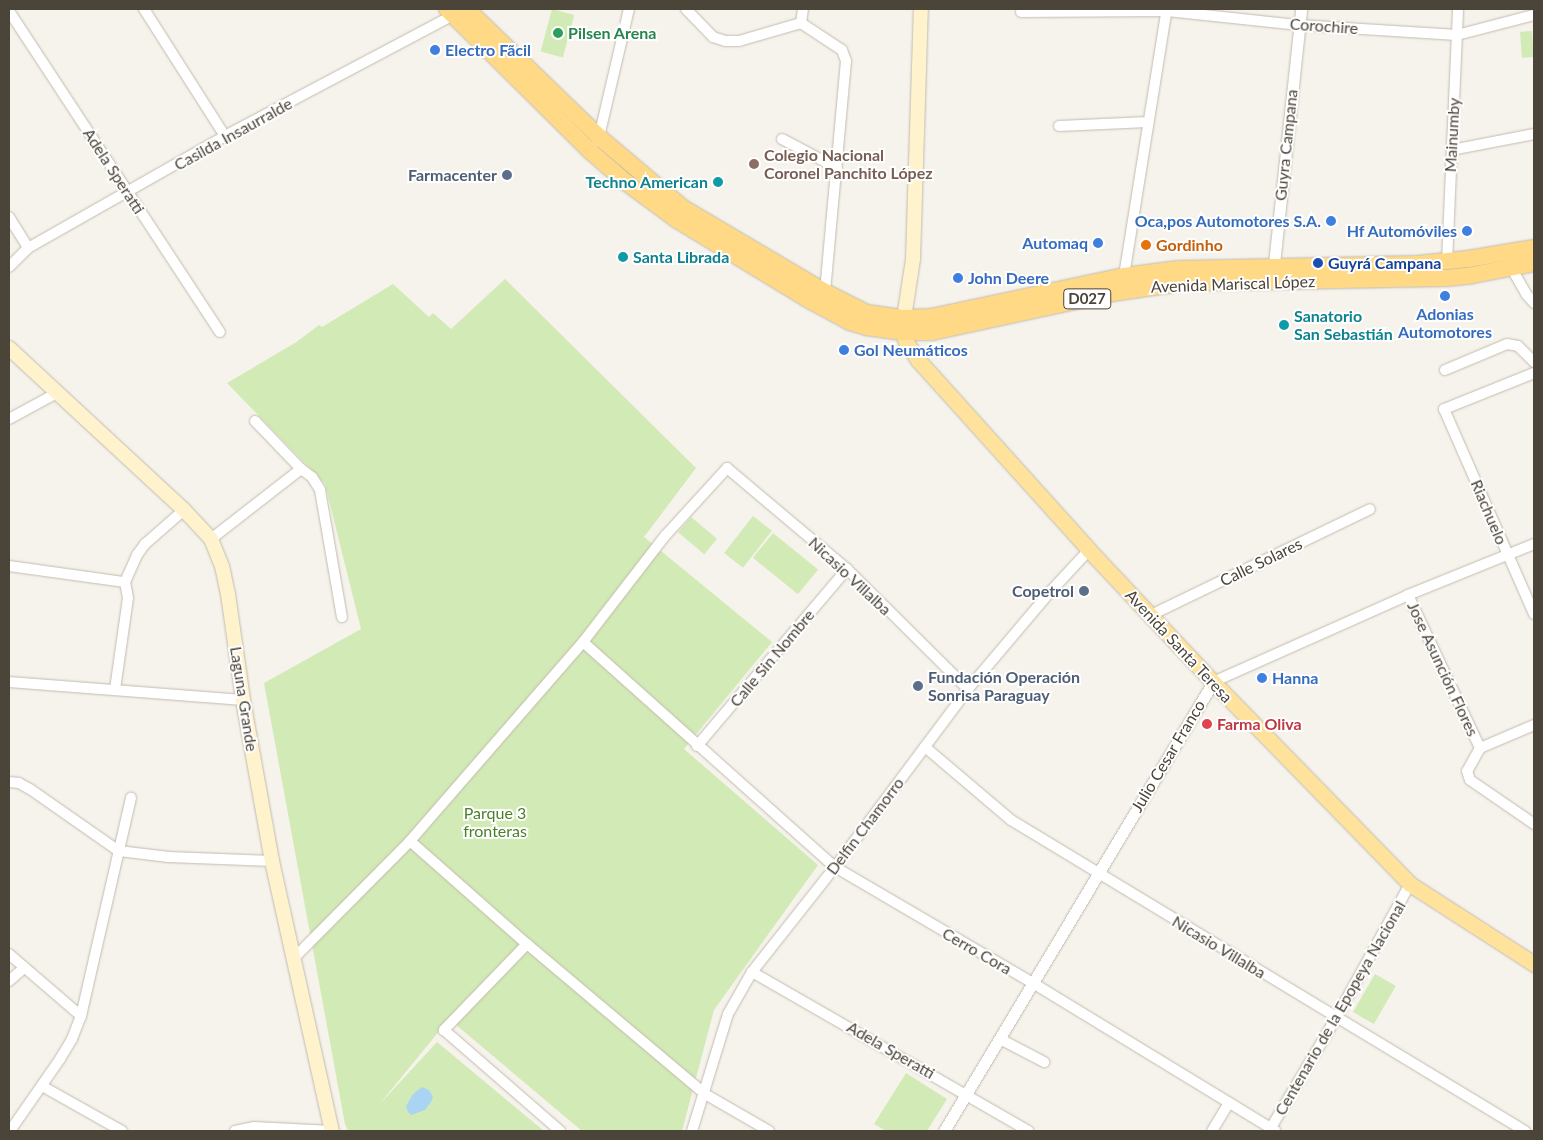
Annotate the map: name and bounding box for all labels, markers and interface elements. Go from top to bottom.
street label: Corochire [1289,14,1359,38]
place label: Pilsen Arena [568,23,657,43]
marker: Pilsen Arena [552,27,564,39]
place label: Electro Fãcil [445,40,531,60]
marker: Electro Fãcil [429,44,441,56]
street label: Guyra Campana [1271,88,1301,202]
street label: Casilda Insaurralde [171,94,295,174]
street label: Mainumby [1440,97,1464,173]
street label: Adela Speratti [79,125,149,217]
place label: Colegio Nacional Coronel Panchito López [764,145,933,183]
marker: Colegio Nacional Coronel Panchito López [748,158,760,170]
place label: Farmacenter [408,165,497,185]
marker: Farmacenter [501,169,513,181]
place label: Techno American [585,172,708,192]
marker: Techno American [712,176,724,188]
place label: Oca,pos Automotores S.A. [1134,211,1321,231]
marker: Oca,pos Automotores S.A. [1325,215,1337,227]
place label: Hf Automóviles [1346,221,1457,241]
marker: Hf Automóviles [1461,225,1473,237]
place label: Automaq [1022,233,1088,253]
place label: Gordinho [1156,235,1223,255]
marker: Automaq [1092,237,1104,249]
marker: Gordinho [1140,239,1152,251]
place label: Santa Librada [633,247,729,267]
marker: Santa Librada [617,251,629,263]
place label: Guyrá Campana [1328,253,1441,273]
marker: Guyrá Campana [1312,257,1324,269]
place label: John Deere [968,268,1049,288]
marker: John Deere [952,272,964,284]
street label: Avenida Mariscal López [1151,272,1315,296]
road number: D027 [1062,286,1112,312]
marker: Adonias Automotores [1439,290,1451,302]
place label: Adonias Automotores [1398,304,1492,342]
place label: Sanatorio San Sebastián [1294,306,1393,344]
marker: Sanatorio San Sebastián [1278,319,1290,331]
place label: Gol Neumáticos [854,340,968,360]
marker: Gol Neumáticos [838,344,850,356]
street label: Riachuelo [1467,477,1511,547]
street label: Nicasio Villalba [805,533,895,619]
street label: Calle Solares [1217,534,1305,590]
place label: Copetrol [1012,581,1074,601]
marker: Copetrol [1078,585,1090,597]
street label: Avenida Santa Teresa [1121,585,1237,707]
street label: Jose Asunción Flores [1403,598,1483,740]
street label: Calle Sin Nombre [726,605,818,711]
street label: Laguna Grande [226,645,262,753]
place label: Fundación Operación Sonrisa Paraguay [928,667,1080,705]
place label: Hanna [1272,668,1318,688]
marker: Hanna [1256,672,1268,684]
marker: Fundación Operación Sonrisa Paraguay [912,680,924,692]
street label: Julio Cesar Franco [1127,696,1209,816]
place label: Farma Oliva [1217,714,1302,734]
marker: Farma Oliva [1201,718,1213,730]
street label: Delfin Chamorro [822,774,908,878]
park label: Parque 3 fronteras [463,803,527,841]
street label: Centenario de la Epopeya Nacional [1271,897,1409,1119]
street label: Nicasio Villalba [1168,911,1270,983]
street label: Cerro Cora [939,924,1015,978]
street label: Adela Speratti [844,1017,938,1083]

